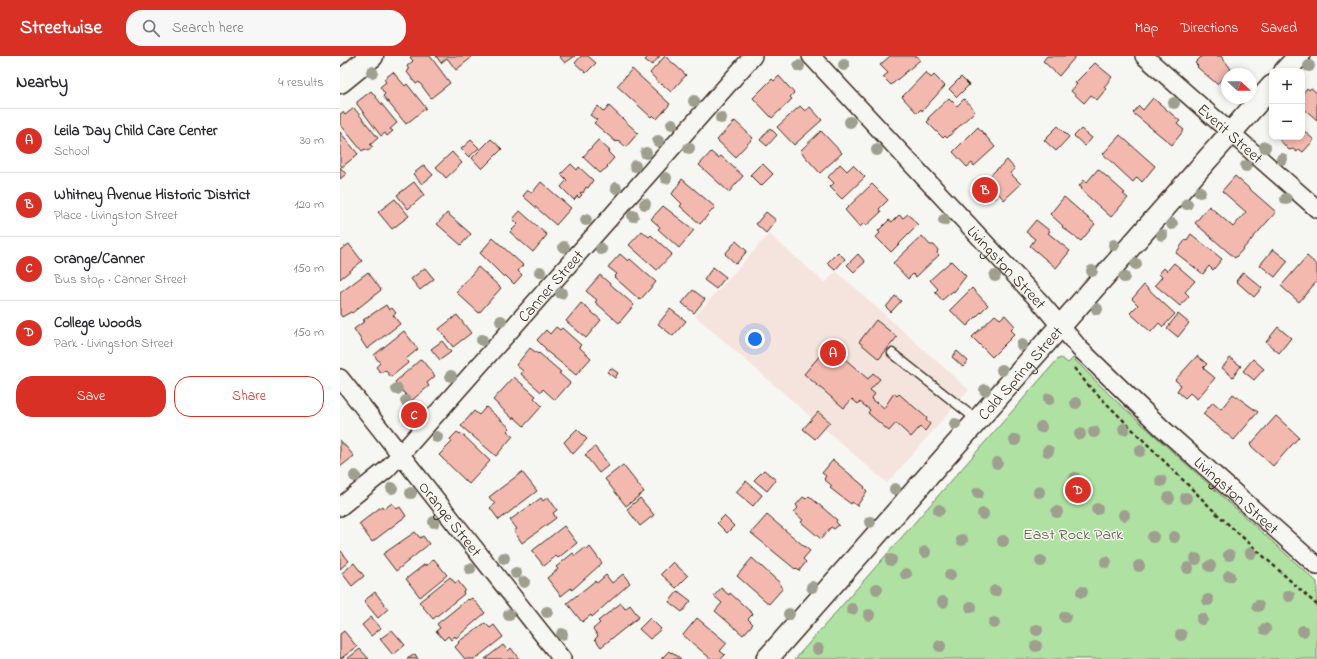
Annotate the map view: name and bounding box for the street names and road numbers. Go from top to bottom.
street label: Everit Street [1191,98,1268,171]
street label: Livingston Street [961,221,1052,316]
street label: Canner Street [513,245,591,328]
street label: Cold Spring Street [973,321,1070,426]
street label: Livingston Street [1188,452,1284,541]
street label: Orange Street [412,477,487,563]

